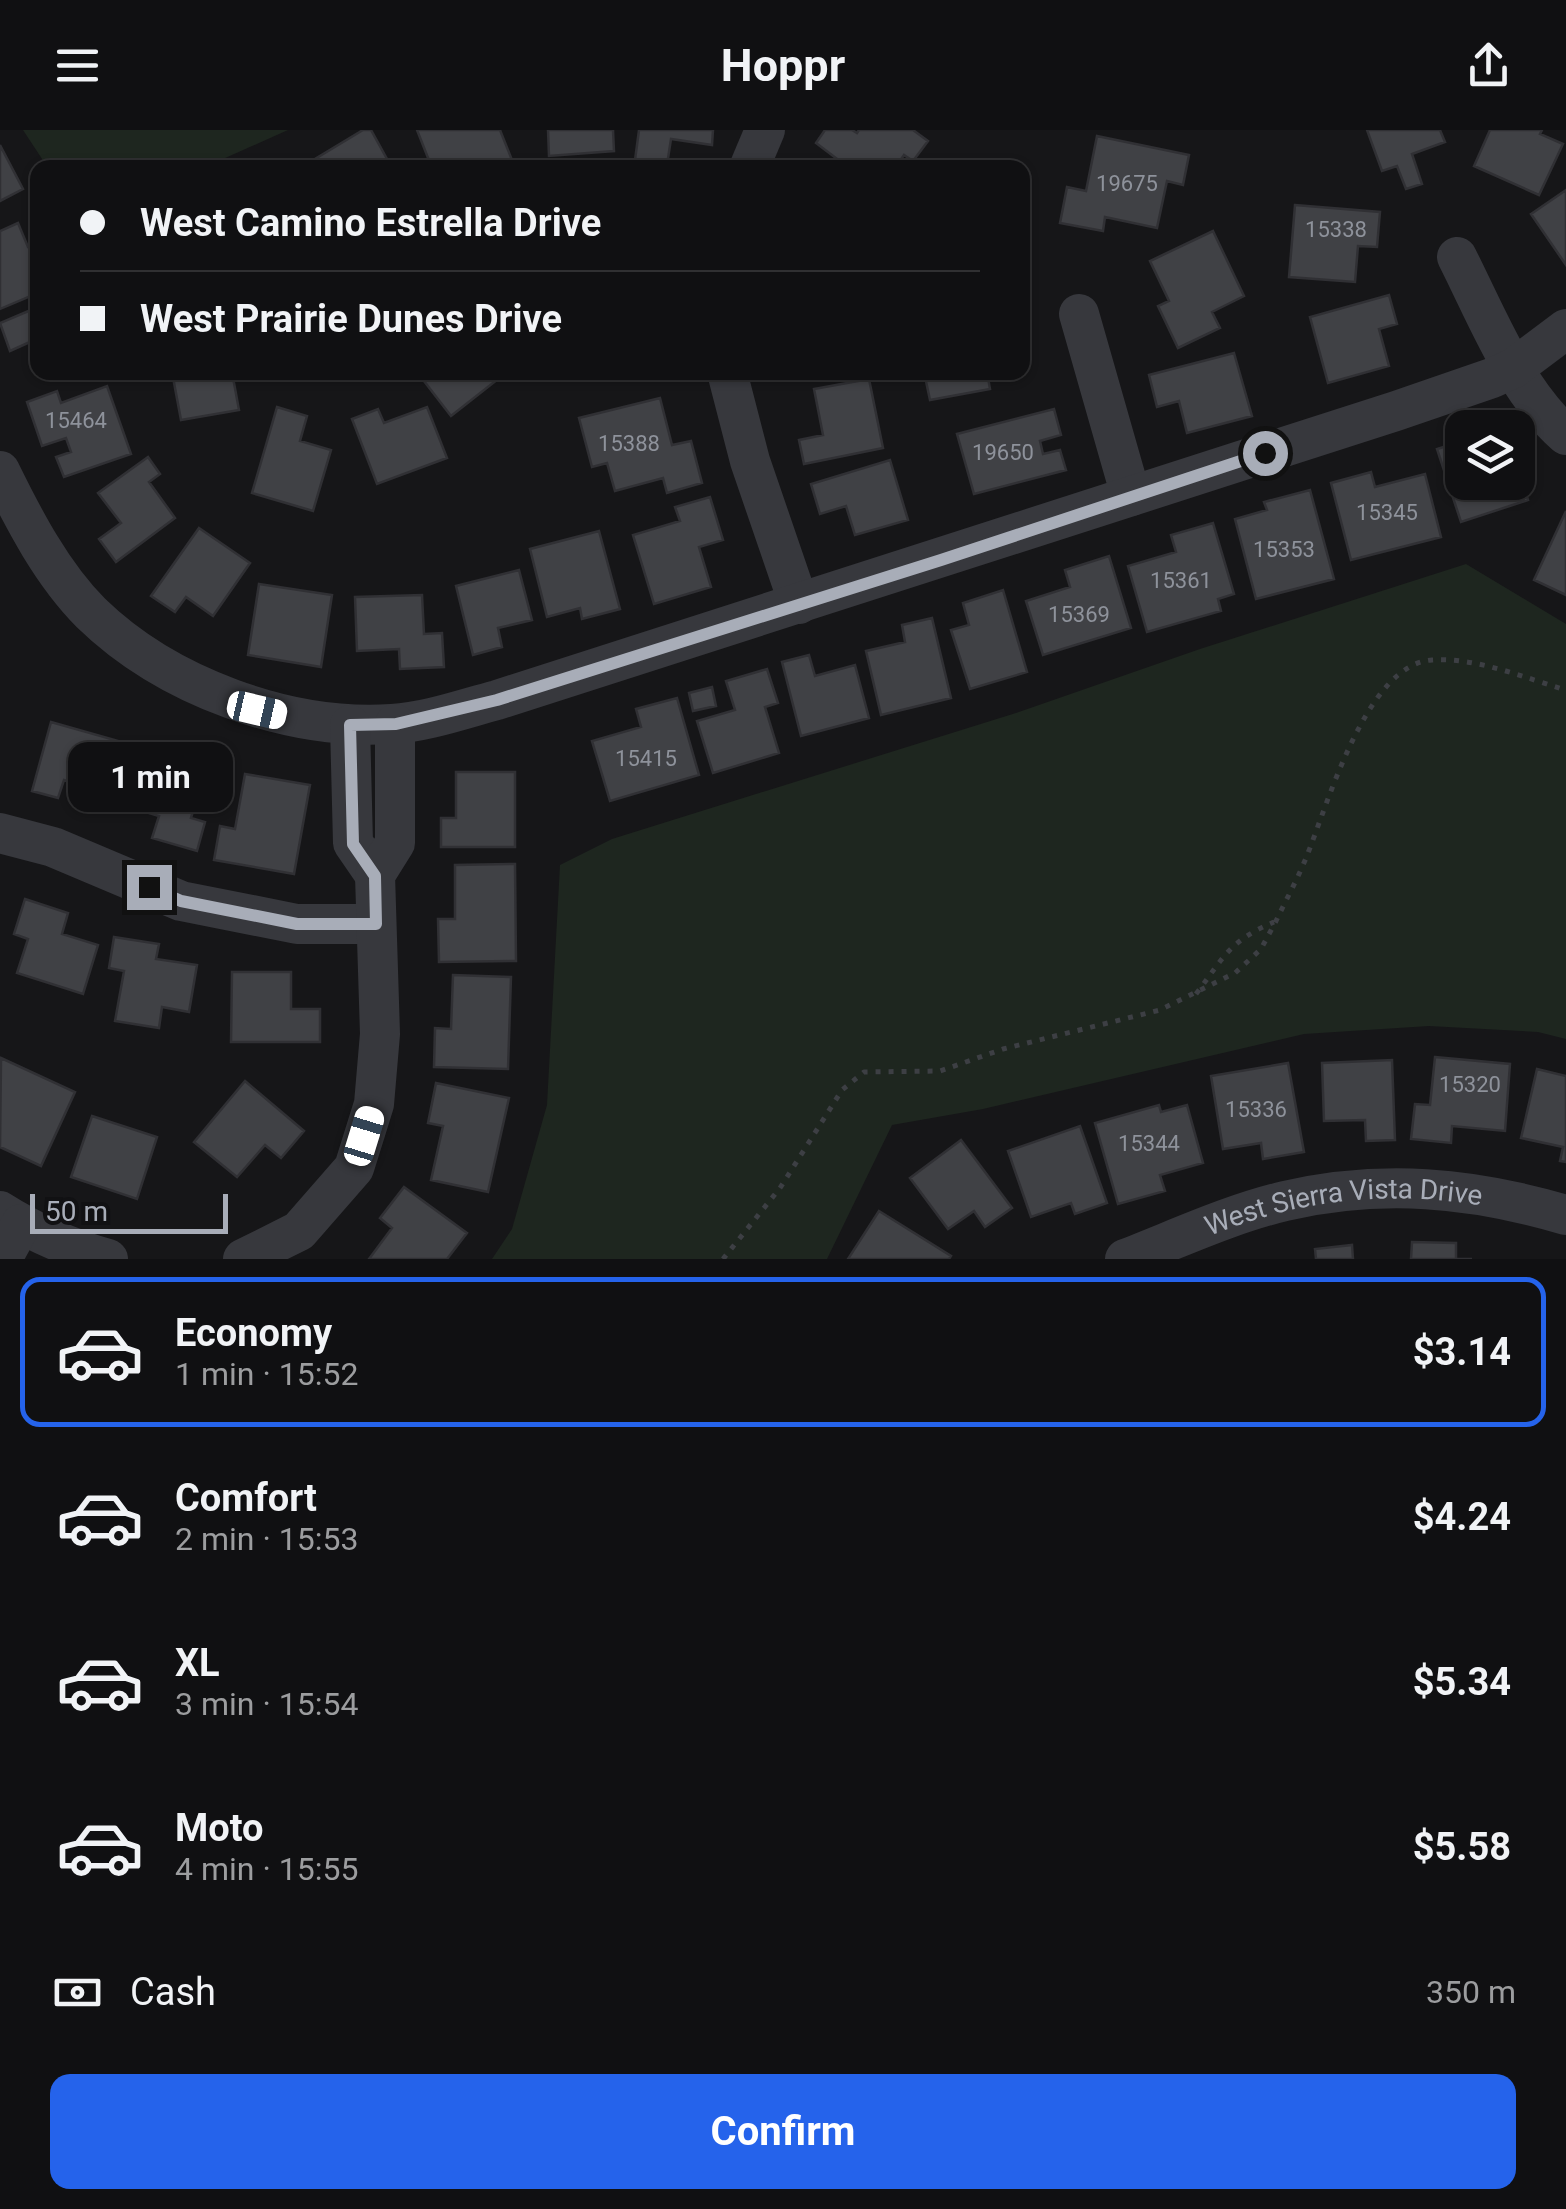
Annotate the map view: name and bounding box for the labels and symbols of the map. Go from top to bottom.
house number: 19675 [1096,171,1158,196]
house number: 15338 [1305,217,1367,242]
house number: 15464 [45,408,107,433]
house number: 15388 [598,431,660,456]
route start [1243,431,1288,476]
house number: 19650 [972,440,1034,465]
house number: 15345 [1356,500,1418,525]
house number: 15353 [1253,537,1315,562]
house number: 15361 [1150,568,1212,593]
house number: 15369 [1048,602,1110,627]
car [224,689,290,731]
callout: 1 min [66,742,232,812]
house number: 15415 [615,746,677,771]
route end [127,865,172,910]
house number: 15320 [1439,1072,1501,1097]
house number: 15336 [1225,1097,1287,1122]
car [341,1103,387,1169]
house number: 15344 [1118,1131,1180,1156]
street label: West Sierra Vista Drive [1200,1172,1485,1243]
scale bar [30,1189,228,1234]

